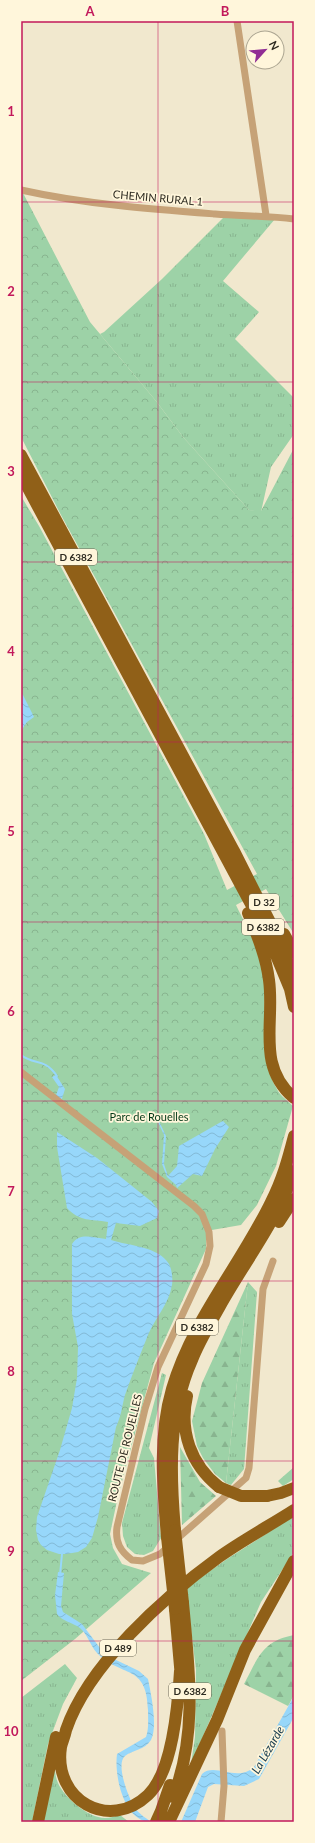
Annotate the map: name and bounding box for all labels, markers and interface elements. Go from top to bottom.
text: A [84,3,95,19]
text: B [221,3,230,19]
north arrow [245,30,285,70]
text: N [267,39,282,52]
text: 1 [7,103,15,119]
street label: CHEMIN RURAL 1 [112,187,204,208]
text: 2 [7,283,15,299]
text: 3 [7,463,15,479]
road number: D 6382 [55,549,97,565]
text: 4 [7,643,15,659]
text: 5 [7,823,15,839]
road number: D 32 [249,894,279,910]
road number: D 6382 [242,919,284,935]
text: 6 [7,1003,15,1019]
park label: Parc de Rouelles [109,1110,189,1123]
text: 7 [7,1183,15,1199]
road number: D 6382 [176,1319,218,1335]
text: 8 [7,1363,15,1379]
street label: ROUTE DE ROUELLES [105,1393,144,1503]
text: 9 [7,1543,15,1559]
road number: D 489 [100,1640,136,1656]
road number: D 6382 [169,1683,211,1699]
text: 10 [3,1723,19,1739]
water label: La Lézarde [248,1723,287,1776]

